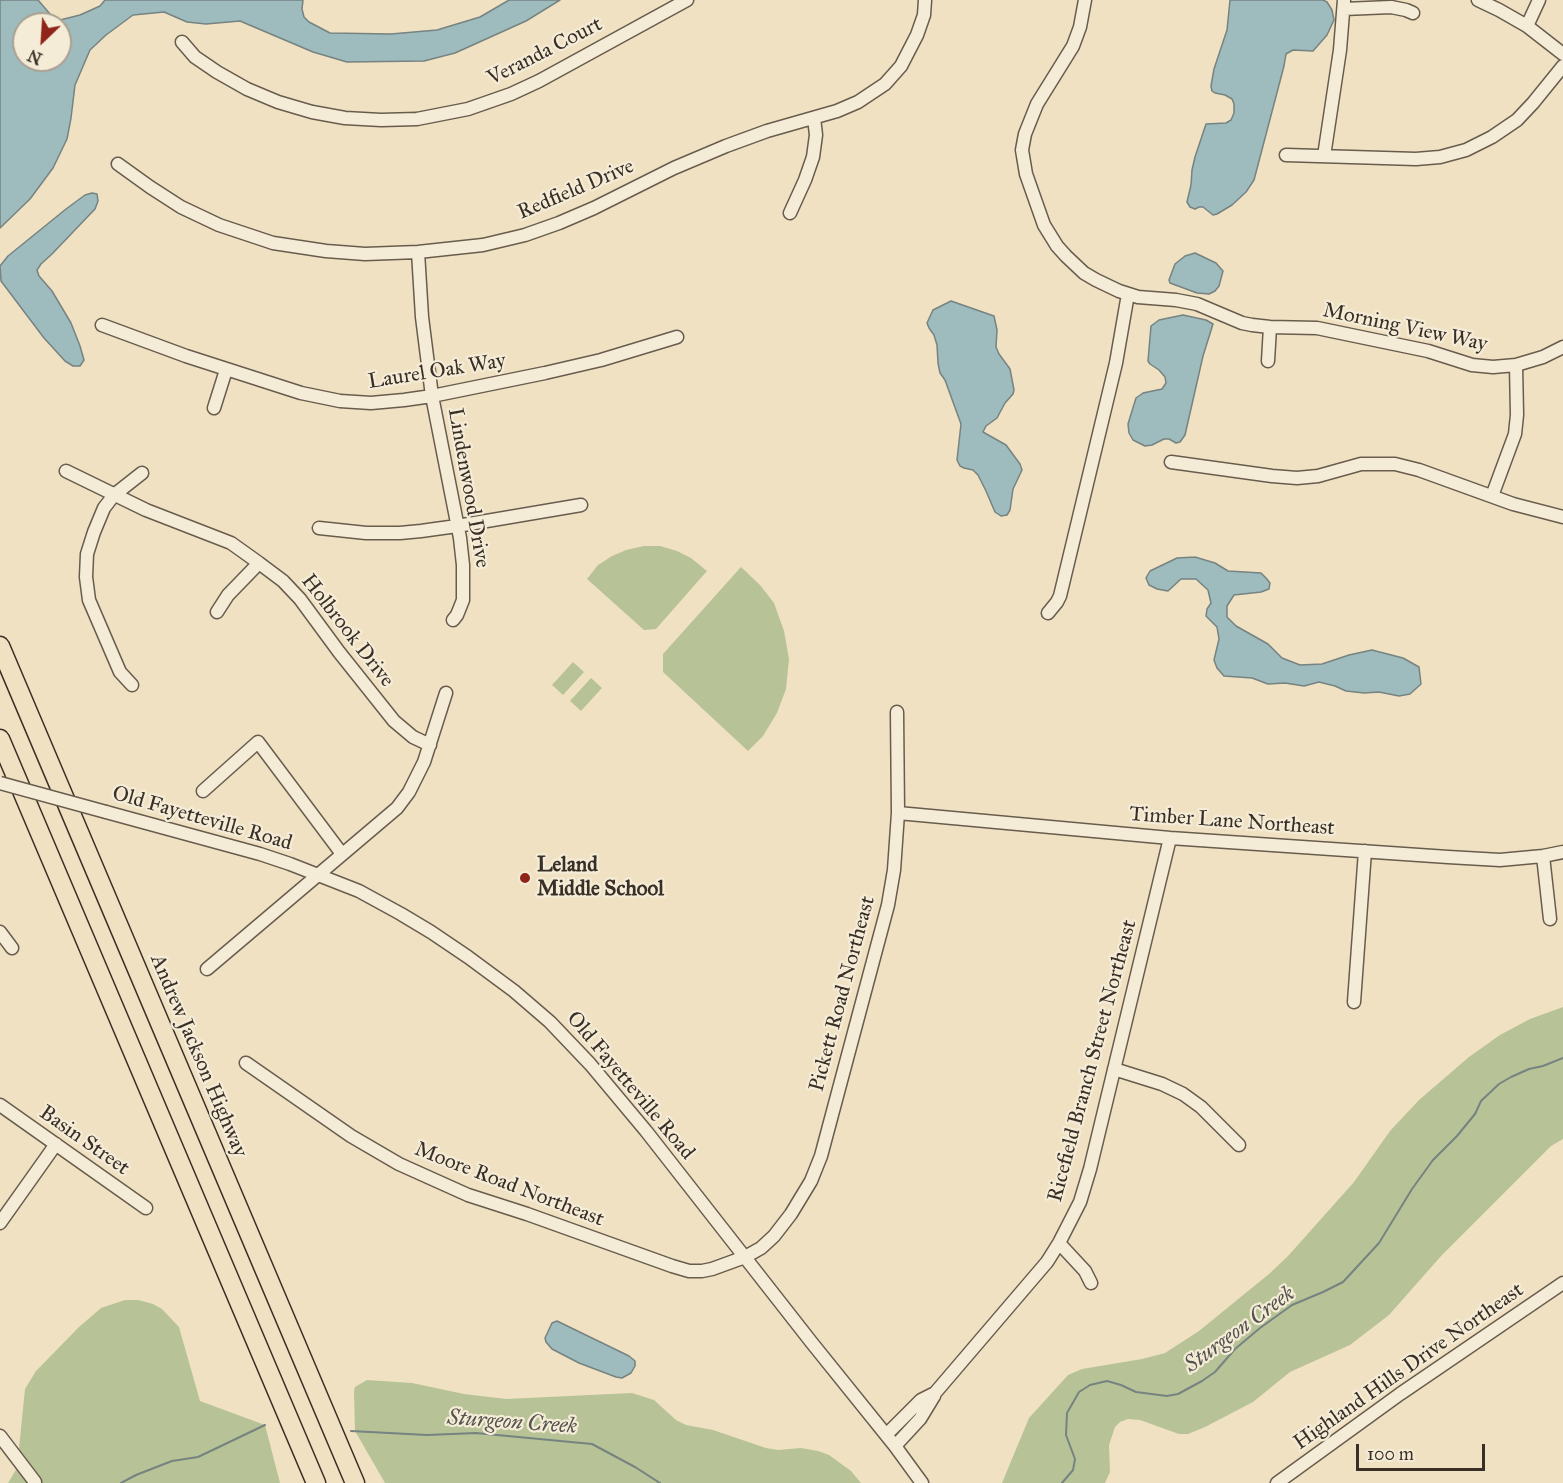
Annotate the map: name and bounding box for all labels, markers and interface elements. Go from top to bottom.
north arrow [12,12,72,72]
street label: Veranda Court [483,12,607,92]
text: N [25,45,45,68]
street label: Redfield Drive [514,154,638,226]
street label: Morning View Way [1321,298,1489,358]
street label: Laurel Oak Way [366,349,508,395]
street label: Lindenwood Drive [442,406,494,570]
street label: Holbrook Drive [295,570,399,692]
street label: Old Fayetteville Road [109,781,295,857]
street label: Timber Lane Northeast [1128,802,1336,842]
place label: Leland Middle School [537,853,664,903]
marker: Leland Middle School [518,871,532,885]
street label: Pickett Road Northeast [805,894,881,1094]
street label: Ricefield Branch Street Northeast [1043,917,1143,1205]
street label: Andrew Jackson Highway [144,951,252,1161]
street label: Old Fayetteville Road [561,1007,699,1165]
street label: Basin Street [34,1101,134,1181]
street label: Moore Road Northeast [411,1137,607,1233]
street label: Highland Hills Drive Northeast [1289,1278,1529,1456]
water label: Sturgeon Creek [1180,1281,1300,1379]
water label: Sturgeon Creek [446,1405,578,1441]
scale bar [1359,1432,1488,1470]
text: 100 m [1367,1443,1414,1465]

